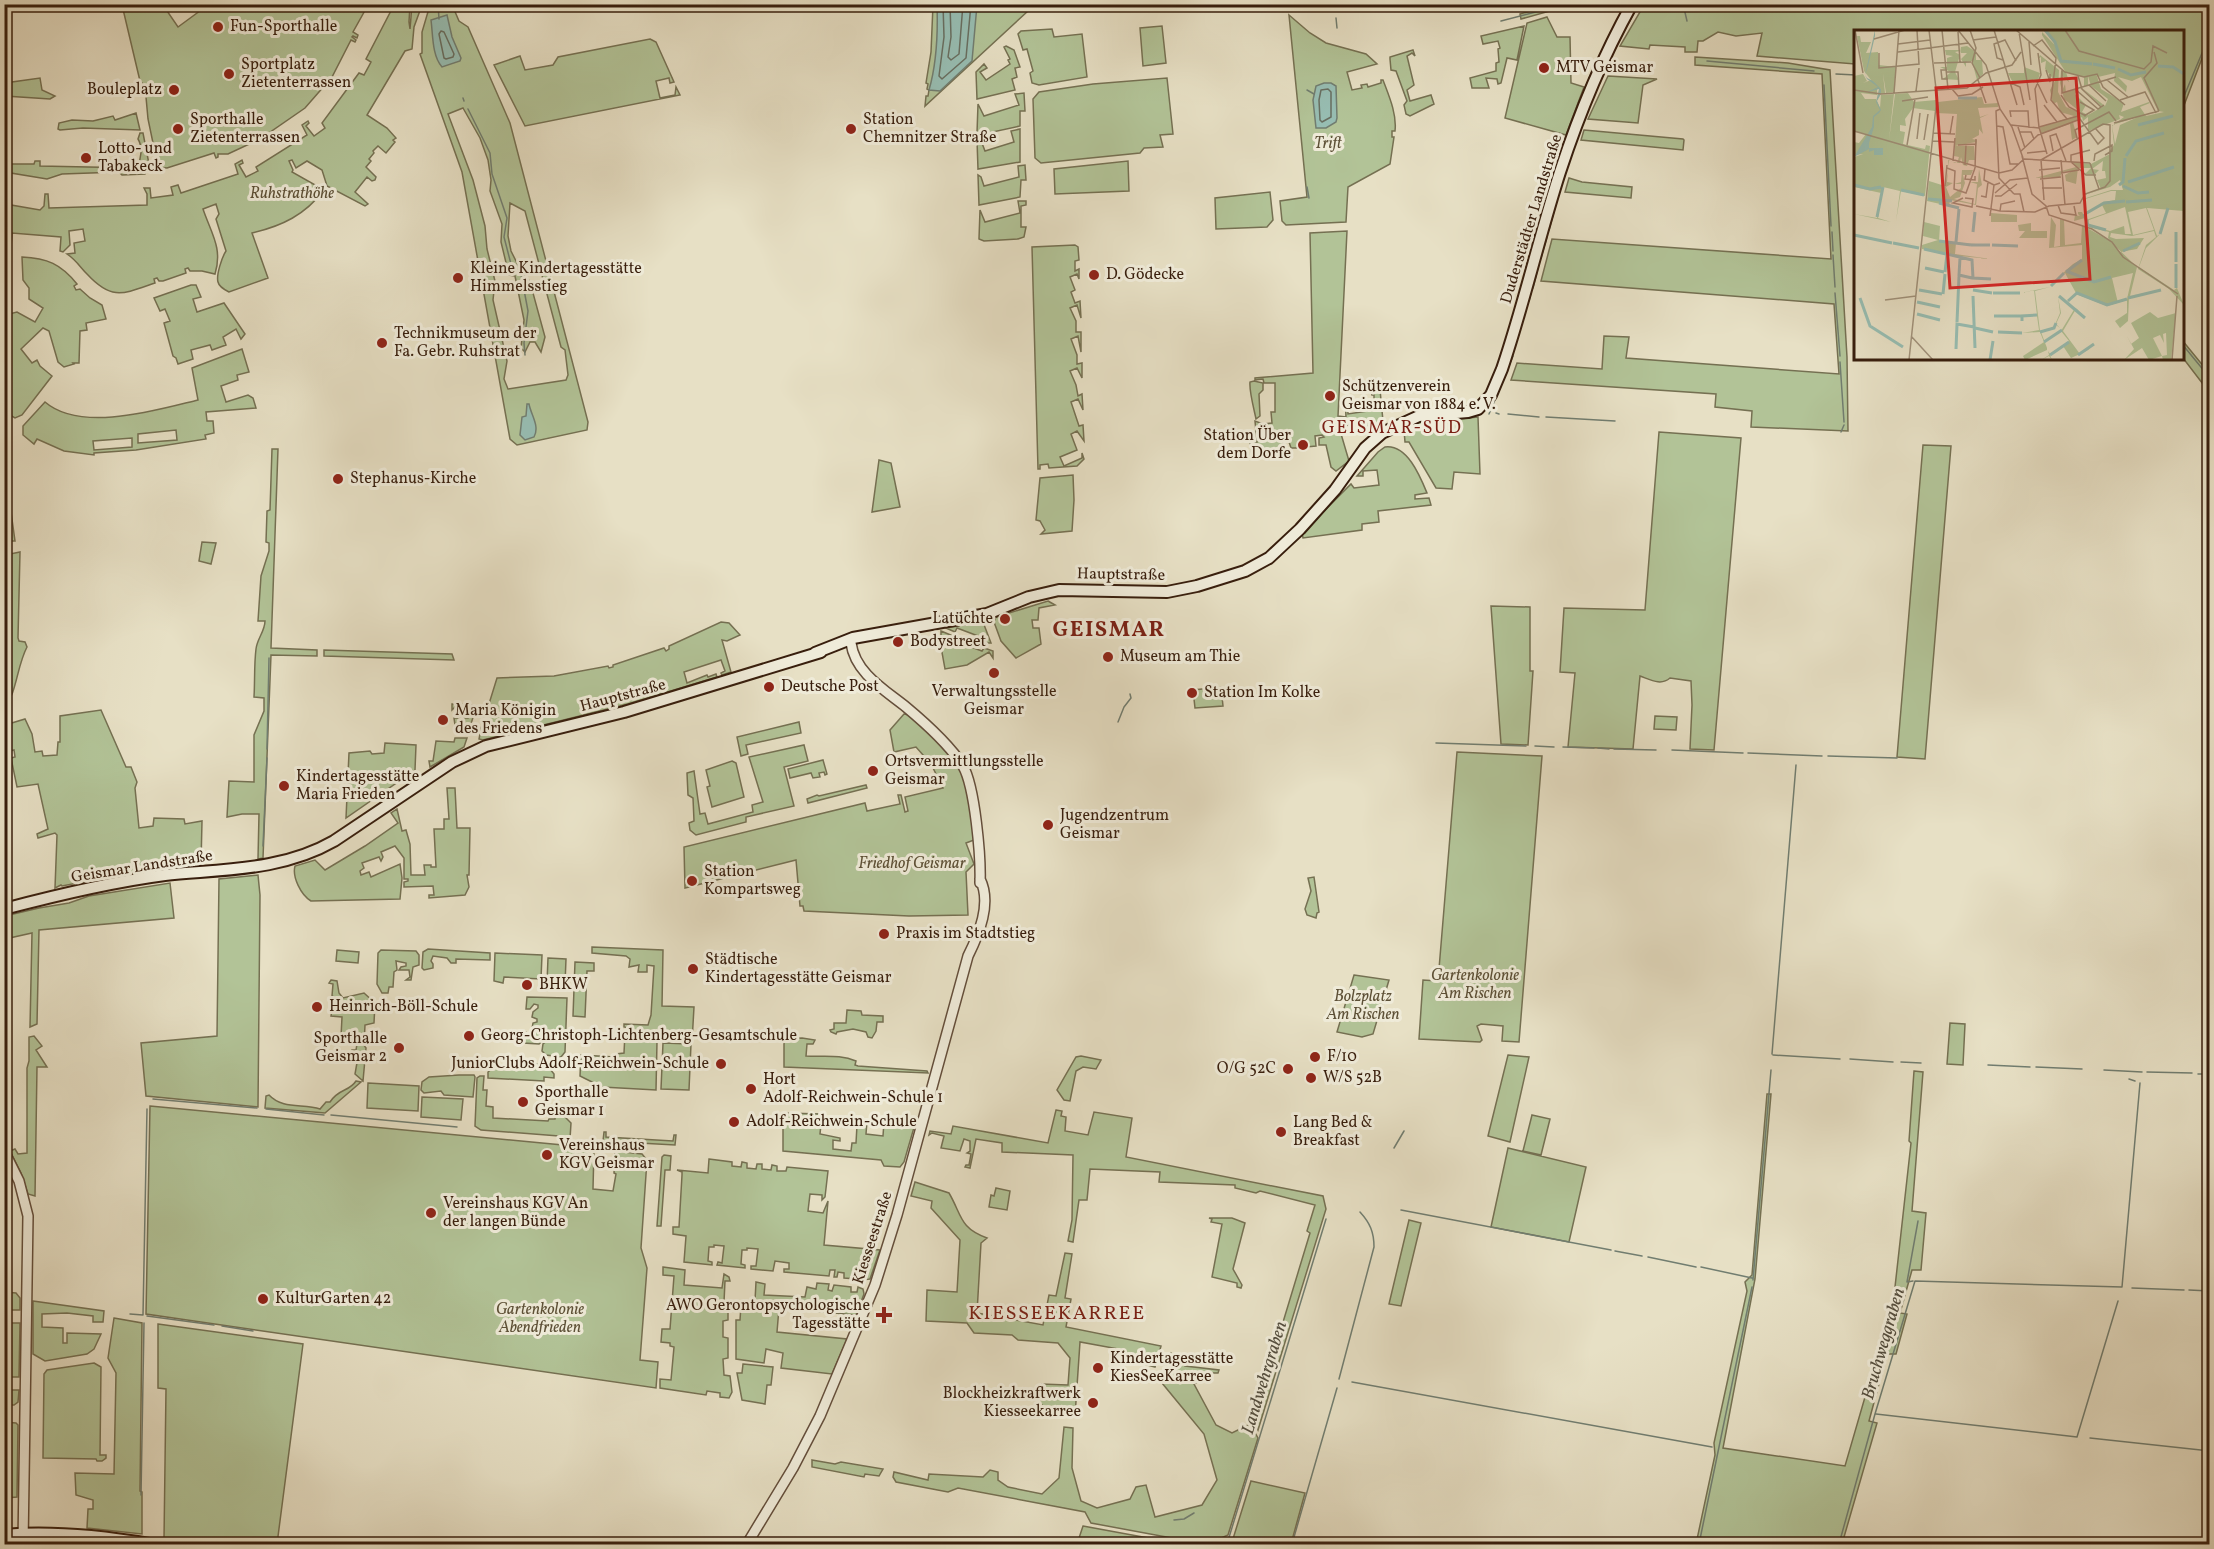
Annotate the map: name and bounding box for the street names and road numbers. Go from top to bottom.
street label: Duderstädter Landstraße [1496,132,1568,306]
street label: Hauptstraße [1077,563,1165,587]
street label: Hauptstraße [578,674,668,718]
street label: Geismar Landstraße [70,845,214,889]
street label: Kiesseestraße [848,1189,898,1287]

